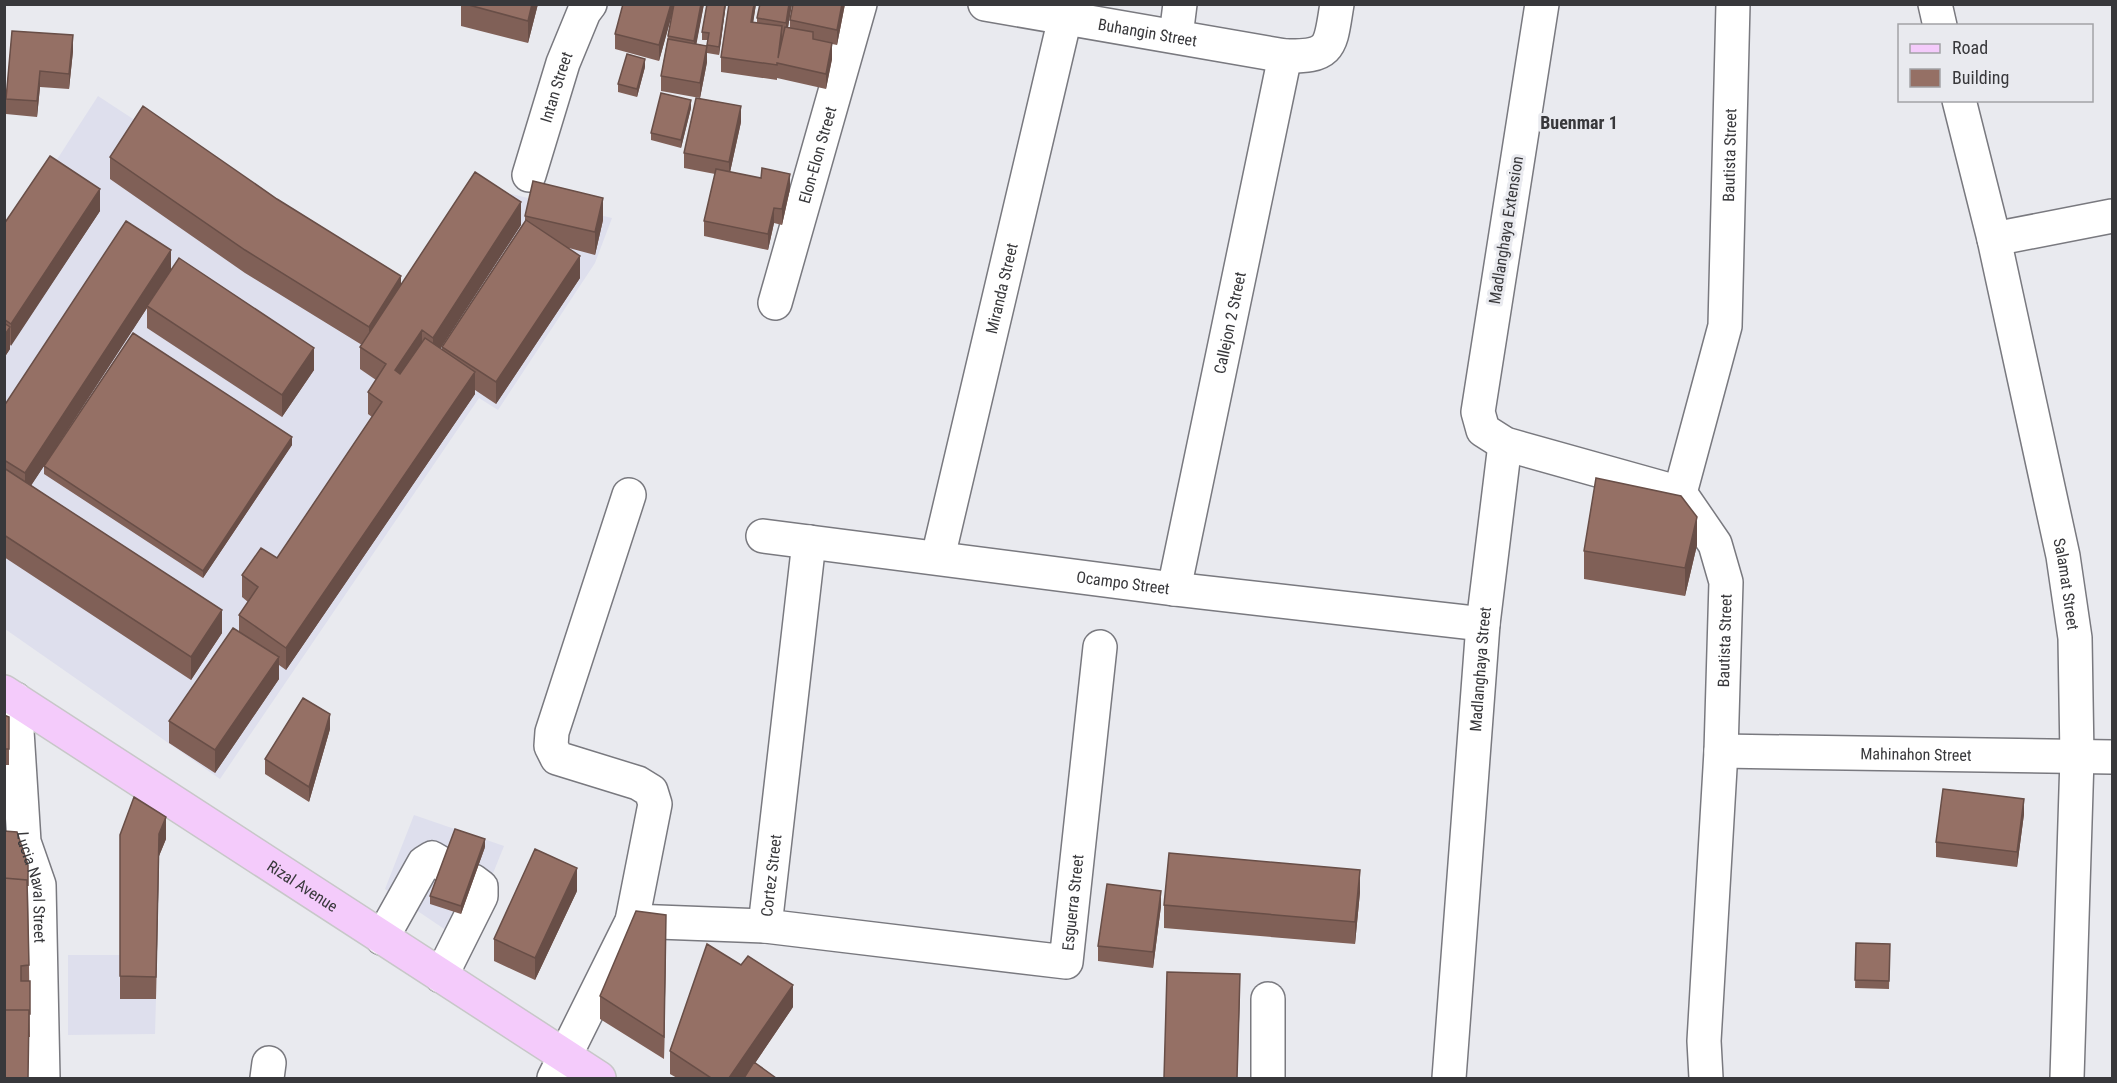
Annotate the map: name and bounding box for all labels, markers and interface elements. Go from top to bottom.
street label: Buhangin Street [1097,14,1199,50]
legend [1898,24,2093,102]
text: Road [1952,37,1988,58]
street label: Intan Street [536,49,576,125]
text: Building [1952,67,2009,88]
street label: Elon-Elon Street [794,104,840,206]
street label: Bautista Street [1719,108,1740,202]
district label: Buenmar 1 [1540,112,1618,133]
street label: Madlanghaya Extension [1485,155,1527,305]
street label: Miranda Street [981,241,1021,336]
street label: Callejon 2 Street [1210,270,1249,375]
street label: Salamat Street [2050,536,2083,632]
street label: Ocampo Street [1075,567,1171,598]
street label: Bautista Street [1713,593,1735,688]
street label: Madlanghaya Street [1465,605,1495,732]
street label: Mahinahon Street [1860,744,1972,764]
street label: Lucia Naval Street [14,831,50,944]
street label: Cortez Street [757,833,785,918]
street label: Esguerra Street [1058,853,1087,952]
street label: Rizal Avenue [264,856,342,916]

